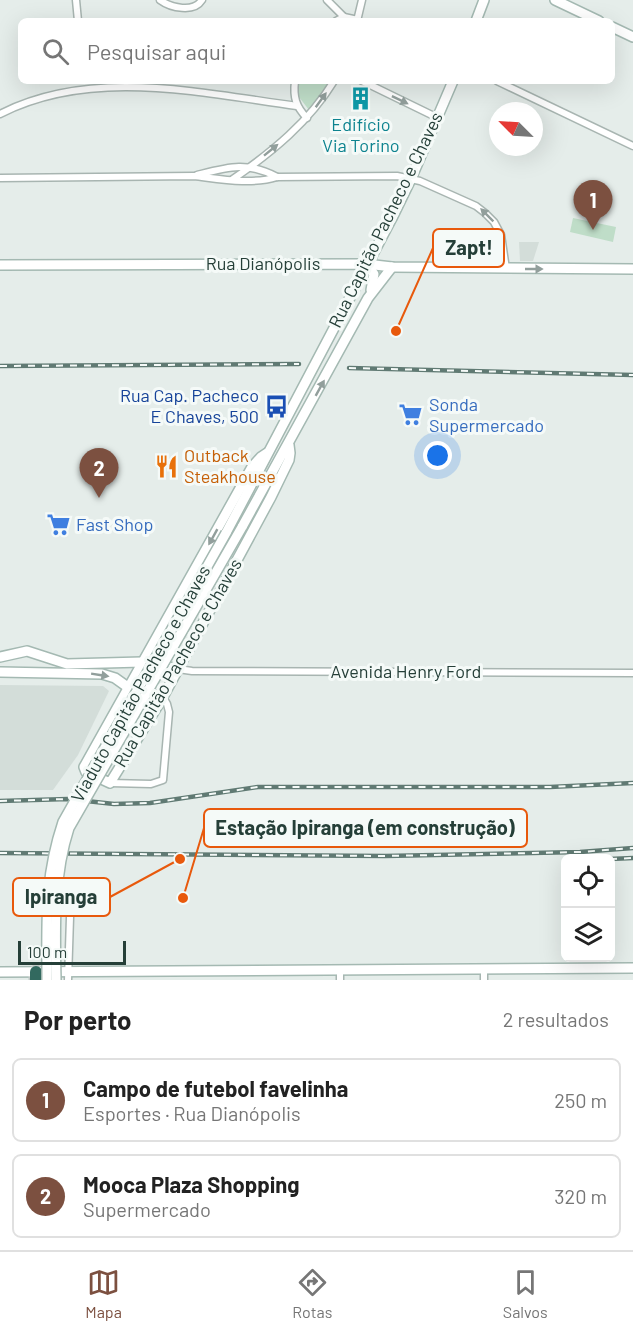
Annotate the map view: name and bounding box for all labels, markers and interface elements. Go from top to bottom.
search box [18,18,615,84]
icon: search [39,35,72,68]
text: Pesquisar aqui [87,38,226,64]
building icon: Edifício Via Torino [348,86,374,112]
one-way arrow [315,92,327,108]
one-way arrow [391,94,409,104]
north arrow [489,102,543,156]
street label: Rua Capitão Pacheco e Chaves [323,108,447,331]
place label: Edifício Via Torino [322,113,400,156]
one-way arrow [263,144,278,157]
pin: 1 [574,180,612,230]
one-way arrow [480,209,494,223]
callout: Zapt! [433,229,504,267]
text: Zapt! [445,235,493,259]
street label: Rua Dianópolis [206,252,320,274]
one-way arrow [525,264,544,274]
one-way arrow [315,379,325,396]
place label: Rua Cap. Pacheco E Chaves, 500 [120,384,259,427]
bus stop icon: Rua Cap. Pacheco E Chaves, 500 [264,393,290,419]
place label: Sonda Supermercado [429,393,544,436]
supermarket icon: Sonda Supermercado [398,402,424,428]
your location [423,441,452,470]
place label: Outback Steakhouse [184,444,276,487]
pin: 2 [80,448,118,498]
restaurant icon: Outback Steakhouse [153,453,179,479]
supermarket icon: Fast Shop [45,512,71,538]
place label: Fast Shop [76,513,153,535]
one-way arrow [208,529,218,546]
street label: Rua Capitão Pacheco e Chaves [108,554,246,771]
street label: Viaduto Capitão Pacheco e Chaves [66,561,215,806]
street label: Avenida Henry Ford [331,660,481,682]
one-way arrow [91,670,110,679]
callout: Estação Ipiranga (em construção) [204,809,527,847]
text: Estação Ipiranga (em construção) [215,815,515,839]
map controls [561,854,615,962]
button: locate [561,854,615,908]
callout: Ipiranga [13,878,110,916]
text: Ipiranga [25,884,97,908]
button: layers [561,908,615,962]
scale bar [18,938,126,966]
text: 100 m [27,942,67,961]
text: Por perto [24,1004,132,1035]
text: 2 resultados [503,1007,609,1031]
text: Campo de futebol favelinha [83,1075,348,1101]
text: 1 [42,1088,49,1112]
text: 250 m [554,1088,607,1112]
text: Esportes · Rua Dianópolis [83,1101,301,1125]
text: Mooca Plaza Shopping [83,1171,300,1197]
text: 2 [40,1184,51,1208]
text: 320 m [554,1184,607,1208]
text: Supermercado [83,1197,211,1221]
tab: Mapa [85,1266,122,1321]
tab: Rotas [292,1266,332,1321]
tab: Salvos [503,1266,548,1321]

